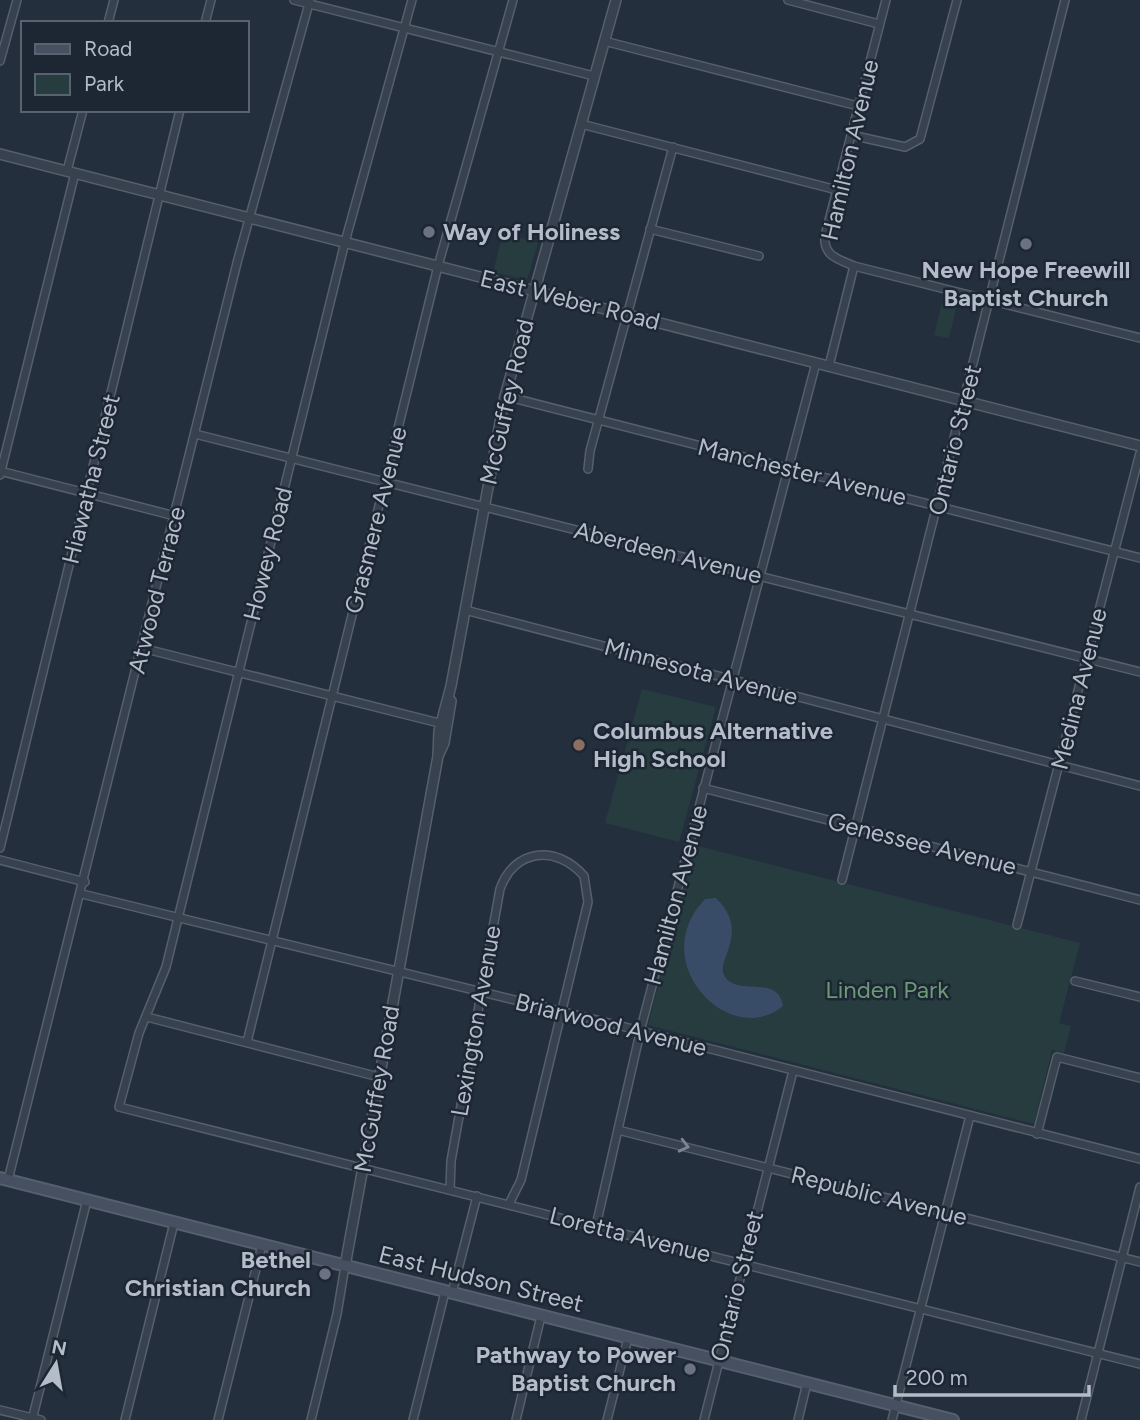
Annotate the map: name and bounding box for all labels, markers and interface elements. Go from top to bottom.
legend [21,21,248,112]
text: Road [84,36,132,61]
street label: Hamilton Avenue [815,57,884,243]
text: Park [84,71,125,96]
place label: Way of Holiness [443,217,620,246]
marker: Way of Holiness [421,224,437,240]
marker: New Hope Freewill Baptist Church [1018,236,1034,252]
place label: New Hope Freewill Baptist Church [922,255,1130,312]
street label: East Weber Road [477,263,663,336]
street label: McGuffey Road [473,316,540,488]
street label: Ontario Street [922,362,987,518]
street label: Hiawatha Street [55,391,126,567]
street label: Grasmere Avenue [338,423,413,616]
street label: Manchester Avenue [695,432,909,511]
street label: Howey Road [237,484,298,624]
street label: Atwood Terrace [122,503,191,676]
street label: Aberdeen Avenue [571,515,765,590]
street label: Medina Avenue [1044,605,1113,773]
street label: Minnesota Avenue [601,632,801,711]
place label: Columbus Alternative High School [593,716,833,773]
marker: Columbus Alternative High School [571,737,587,753]
street label: Hamilton Avenue [638,802,713,988]
street label: Genessee Avenue [825,806,1020,881]
street label: Lexington Avenue [444,923,507,1119]
park label: Linden Park [825,975,949,1004]
street label: Briarwood Avenue [512,987,710,1062]
street label: McGuffey Road [348,1003,405,1175]
one-way arrow [678,1138,690,1152]
street label: Republic Avenue [788,1160,970,1231]
street label: Loretta Avenue [547,1200,714,1269]
street label: Ontario Street [704,1208,769,1364]
street label: East Hudson Street [376,1239,586,1318]
place label: Bethel Christian Church [125,1245,311,1302]
marker: Bethel Christian Church [317,1266,333,1282]
north arrow [21,1329,91,1399]
text: N [50,1335,69,1360]
place label: Pathway to Power Baptist Church [476,1340,676,1397]
scale bar [895,1354,1089,1398]
marker: Pathway to Power Baptist Church [682,1361,698,1377]
text: 200 m [906,1365,968,1390]

